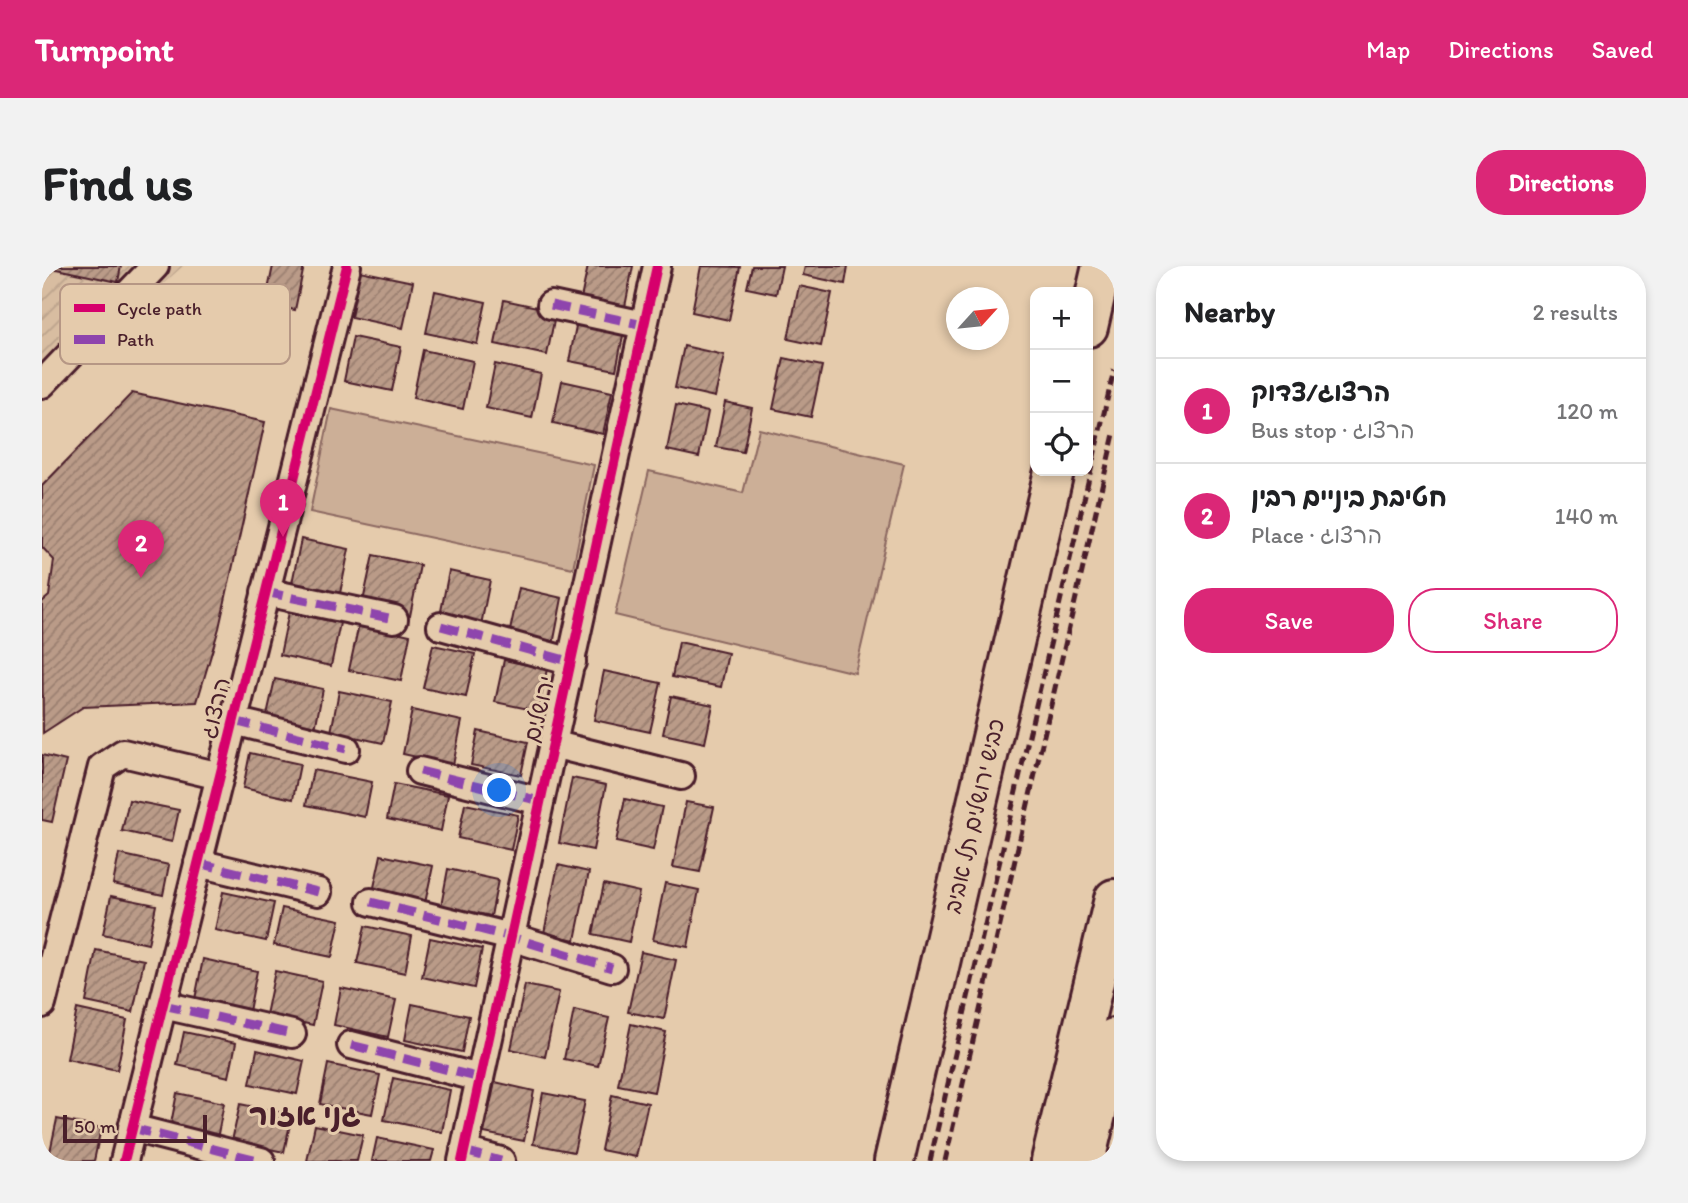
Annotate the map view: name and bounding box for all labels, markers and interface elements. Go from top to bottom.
text: Turnpoint [35,30,174,69]
text: Map [1366,35,1410,64]
text: Directions [1448,35,1554,64]
text: Saved [1592,35,1653,64]
button: Directions [1476,150,1646,215]
text: Find us [42,153,193,212]
legend [60,284,290,364]
north arrow [946,287,1009,350]
map controls [1030,287,1093,476]
button: + [1030,287,1093,350]
text: Nearby [1184,293,1275,330]
text: Cycle path [117,297,202,320]
text: 2 results [1532,298,1618,326]
text: Path [117,328,154,351]
button: − [1030,350,1093,413]
text: הרצוג/צדוק [1251,376,1390,408]
text: 1 [1202,397,1212,425]
text: 120 m [1557,397,1618,425]
button: locate [1030,413,1093,476]
text: Bus stop · הרצוג [1251,416,1415,444]
pin: 1 [260,479,306,537]
text: חטיבת ביניים רבין [1251,481,1447,513]
text: 2 [1201,502,1213,530]
text: 140 m [1555,502,1618,530]
pin: 2 [118,520,164,578]
text: Place · הרצוג [1251,521,1382,549]
button: Save [1184,588,1394,653]
button: Share [1408,588,1618,653]
street label: ירושלים [517,673,561,745]
street label: הרצוג [194,674,236,742]
street label: כביש ירושלים תל אביב [938,716,1010,916]
your location [482,773,516,807]
district label: גני אזור [249,1096,361,1133]
scale bar [63,1112,206,1144]
text: 50 m [74,1115,116,1138]

